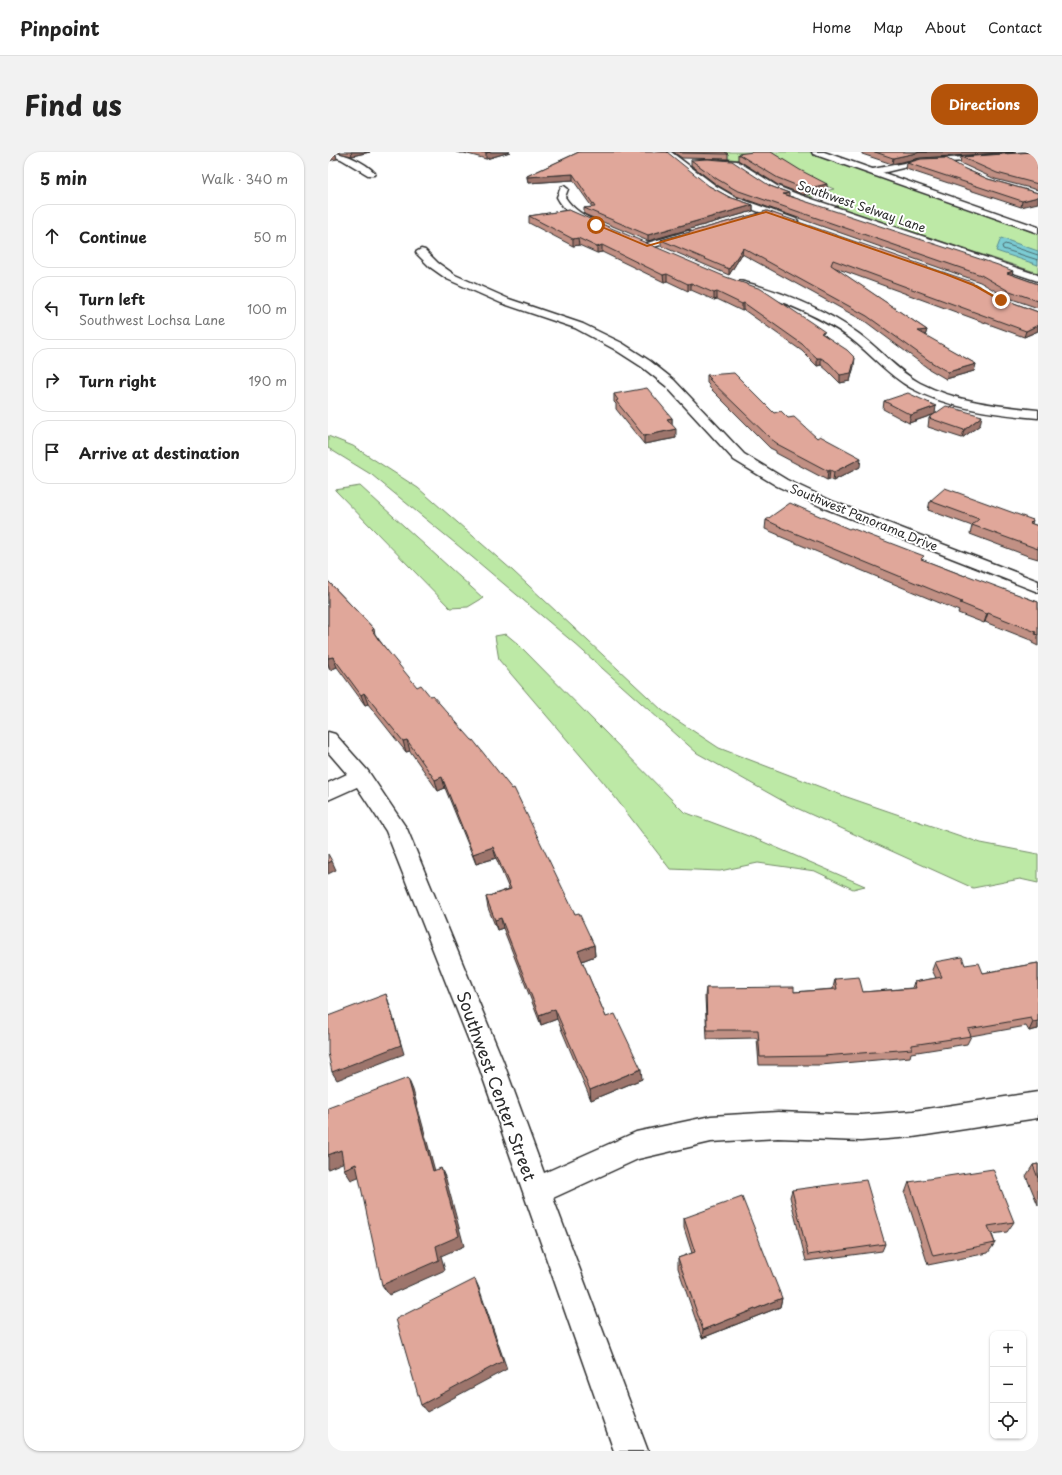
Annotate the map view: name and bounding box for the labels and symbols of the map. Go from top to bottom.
street label: Southwest Selway Lane [795,176,929,237]
route start [587,216,605,234]
route end [992,291,1010,309]
street label: Southwest Panorama Drive [787,479,941,555]
street label: Southwest Center Street [451,987,544,1185]

